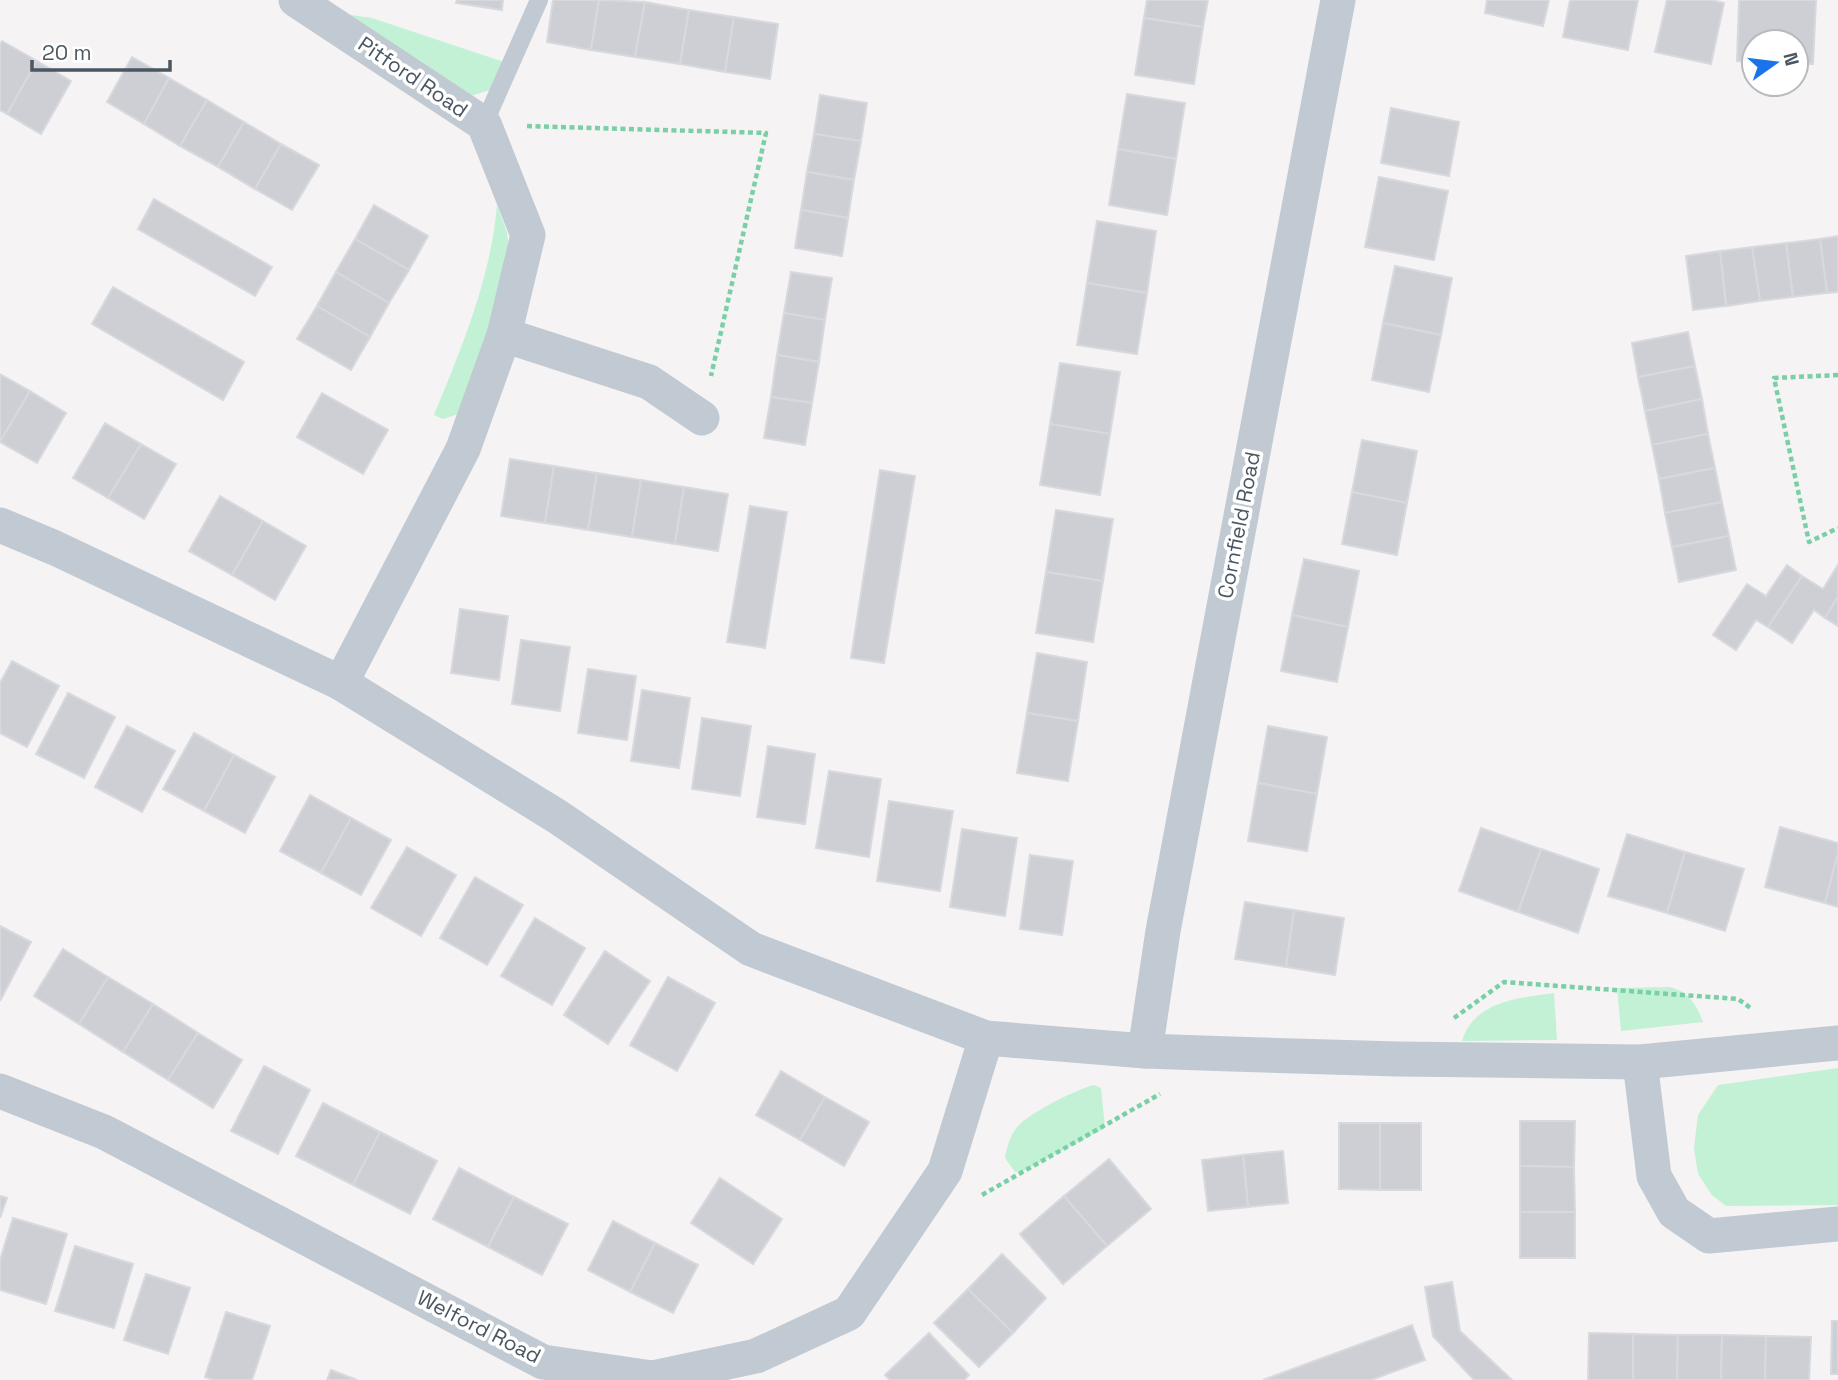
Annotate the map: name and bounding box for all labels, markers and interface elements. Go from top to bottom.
scale bar [32,28,170,72]
north arrow [1740,28,1810,98]
street label: Pitford Road [353,30,473,123]
text: 20 m [42,39,92,66]
text: N [1777,50,1805,68]
street label: Cornfield Road [1211,449,1266,601]
street label: Welford Road [413,1284,546,1369]

